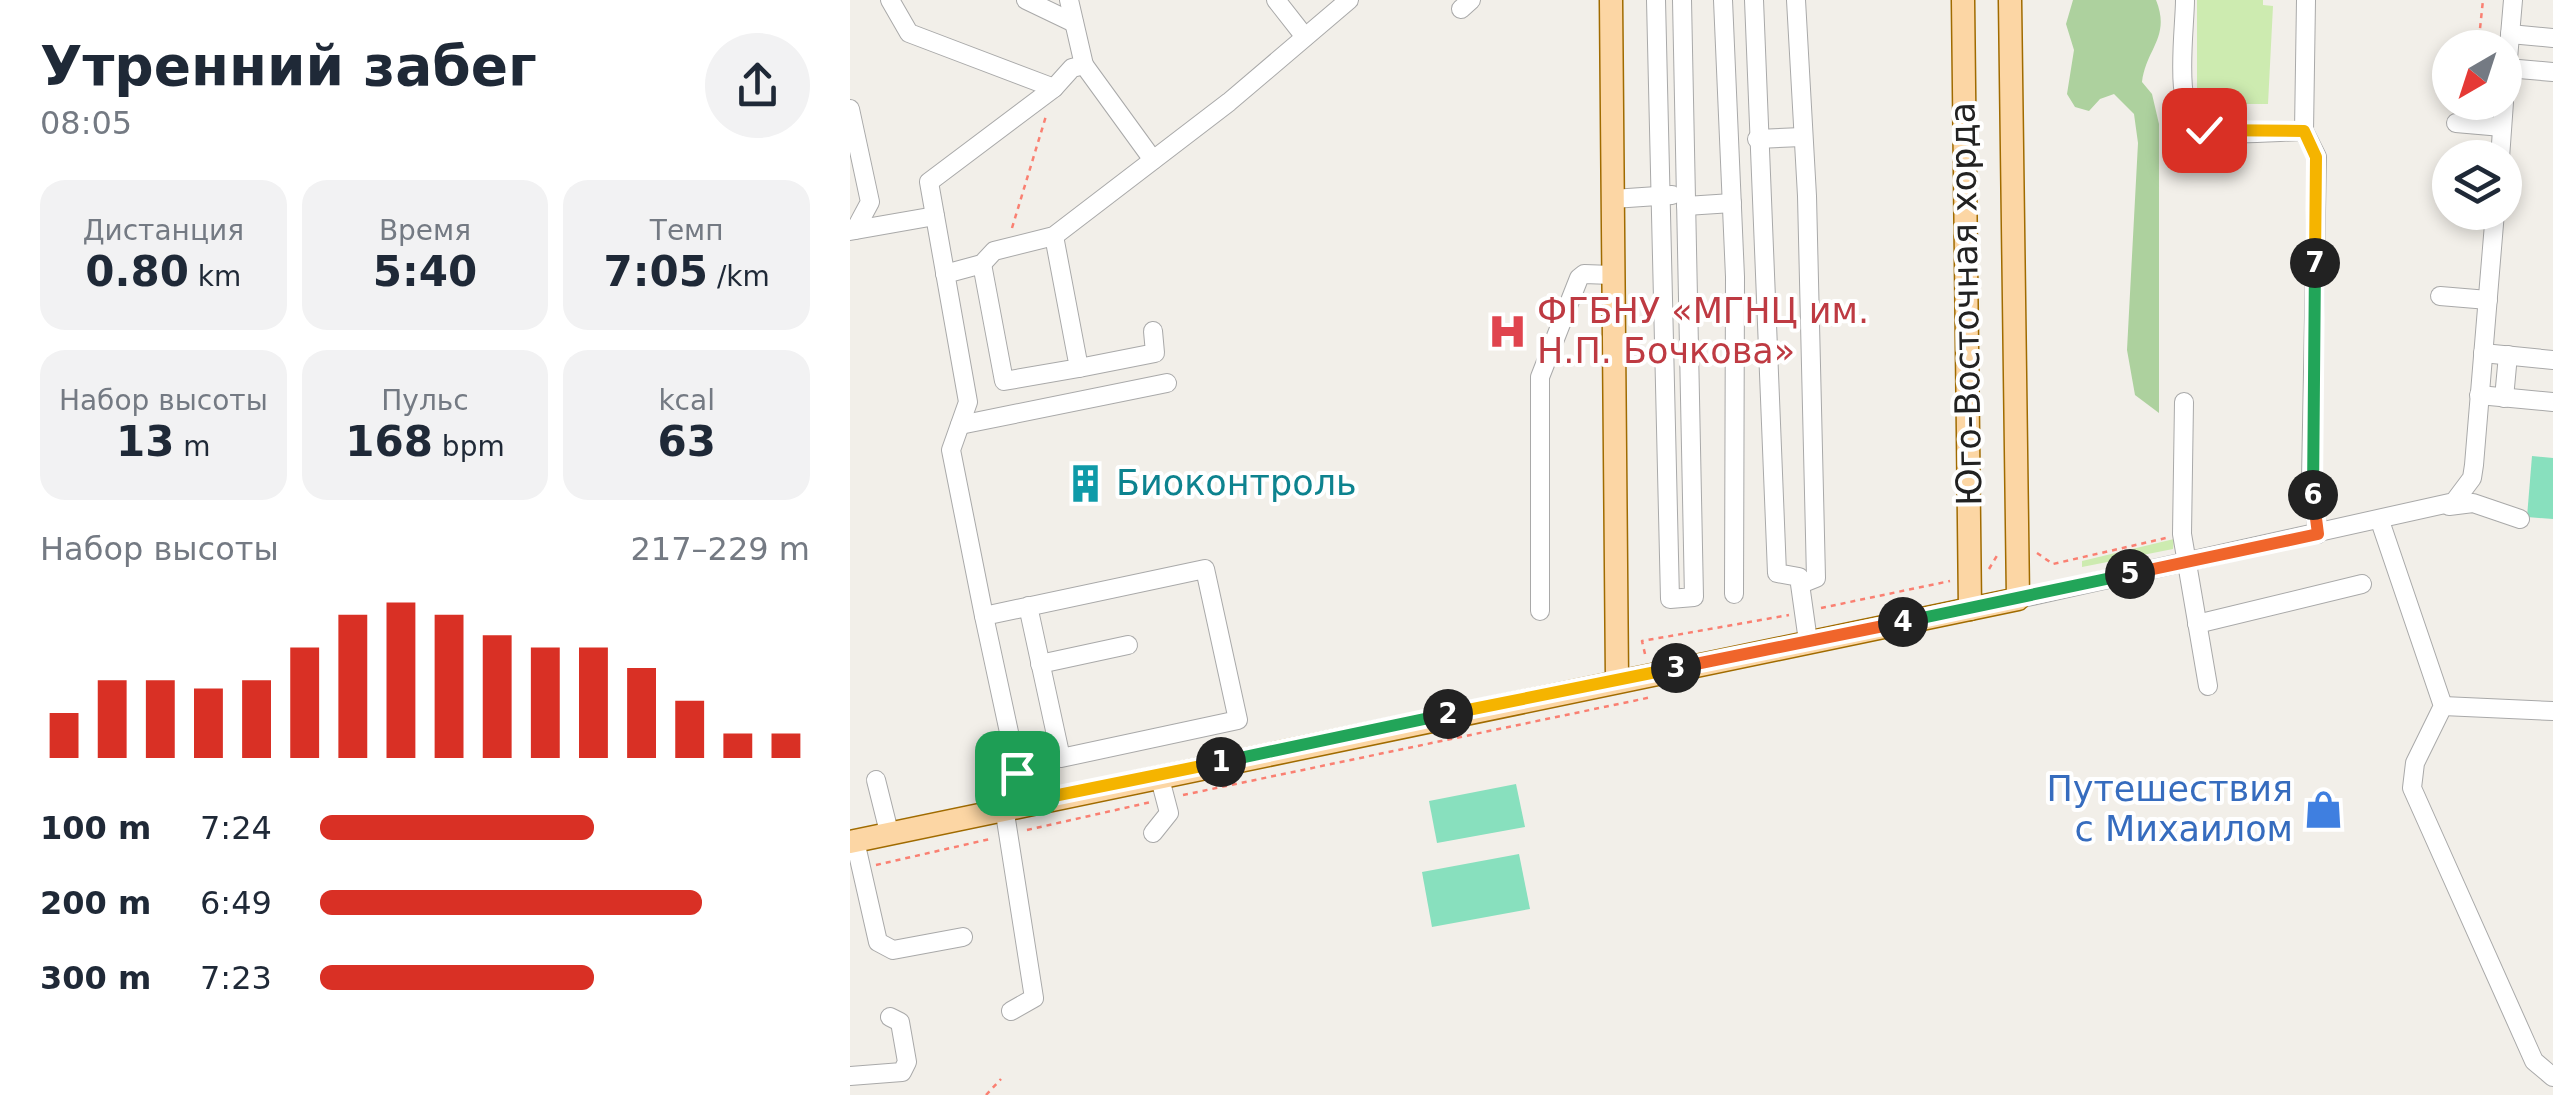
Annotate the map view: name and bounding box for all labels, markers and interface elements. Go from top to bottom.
north arrow [2432,30,2522,120]
map controls [2432,30,2522,230]
button: share [705,33,810,138]
text: Утренний забег [40,34,537,98]
pin [2162,88,2247,173]
street label: Юго-Восточная хорда [1942,102,1990,506]
icon: check [2177,103,2232,158]
text: 08:05 [40,104,132,142]
button: layers [2432,140,2522,230]
text: Дистанция [83,214,244,247]
text: Время [379,214,471,247]
text: Темп [650,214,724,247]
pin: 7 [2290,238,2340,288]
text: 7 [2305,246,2325,279]
text: 0.80 [85,247,189,296]
text: 5:40 [373,247,477,296]
text: 7:05 [604,247,708,296]
text: km [189,260,241,293]
text: /km [708,260,770,293]
place label: ФГБНУ «МГНЦ им. Н.П. Бочкова» [1537,291,1869,371]
hospital icon: ФГБНУ «МГНЦ им. Н.П. Бочкова» [1486,310,1528,352]
text: Набор высоты [59,384,268,417]
text: Пульс [381,384,469,417]
text: kcal [658,384,715,417]
text: 13 [116,417,174,466]
text: 168 [345,417,433,466]
text: 63 [657,417,716,466]
text: m [174,430,211,463]
text: bpm [433,430,505,463]
building icon: Биоконтроль [1065,462,1107,504]
place label: Биоконтроль [1116,463,1357,503]
pin: 6 [2288,470,2338,520]
text: 6 [2303,478,2323,511]
text: Набор высоты [40,530,279,568]
text: 217–229 m [631,530,810,568]
pin: 5 [2105,549,2155,599]
text: 5 [2120,557,2140,590]
pin: 4 [1878,597,1928,647]
text: 4 [1893,605,1913,638]
pin: 3 [1651,643,1701,693]
text: 3 [1666,651,1686,684]
pin: 2 [1423,689,1473,739]
text: 2 [1438,697,1458,730]
pin [975,731,1060,816]
pin: 1 [1196,737,1246,787]
text: 1 [1211,745,1231,778]
icon: arrive [990,746,1045,801]
place label: Путешествия с Михаилом [2046,769,2293,849]
shop icon: Путешествия с Михаилом [2302,788,2344,830]
text: 100 m [40,809,151,847]
text: 7:24 [200,809,272,847]
text: 200 m [40,884,151,922]
text: 6:49 [200,884,272,922]
text: 300 m [40,959,151,997]
text: 7:23 [200,959,272,997]

